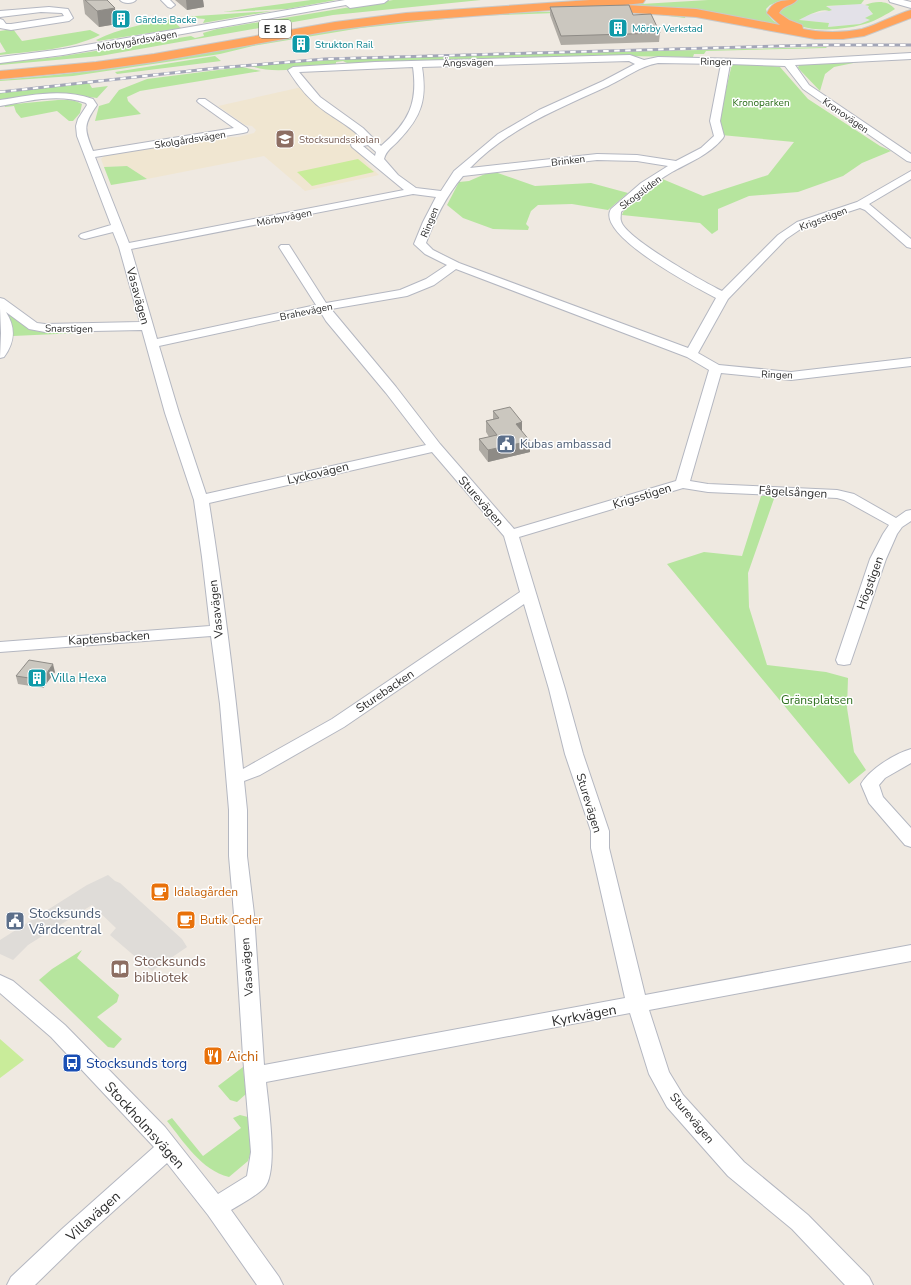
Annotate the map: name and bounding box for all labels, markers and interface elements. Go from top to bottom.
building icon: Gärdes Backe [110,8,132,30]
place label: Gärdes Backe [135,13,197,27]
building icon: Mörby Verkstad [607,17,629,39]
road number: E 18 [259,20,291,38]
place label: Mörby Verkstad [632,22,703,36]
street label: Mörbygårdsvägen [96,27,178,55]
building icon: Strukton Rail [290,33,312,55]
place label: Strukton Rail [315,38,373,52]
street label: Ringen [700,55,732,69]
street label: Ängsvägen [443,56,494,70]
street label: Kronovägen [819,95,871,137]
park label: Kronoparken [732,96,790,110]
street label: Skolgårdsvägen [154,127,227,153]
school or university icon: Stocksundsskolan [274,128,296,150]
place label: Stocksundsskolan [299,133,380,147]
street label: Brinken [550,152,586,170]
street label: Skogsliden [617,172,665,213]
street label: Krigsstigen [797,203,849,234]
street label: Ringen [418,205,442,240]
street label: Mörbyvägen [255,206,313,230]
street label: Vasavägen [122,265,153,326]
street label: Brahevägen [278,300,334,324]
street label: Snarstigen [45,322,93,336]
street label: Ringen [761,367,793,383]
public building icon: Kubas ambassad [495,433,517,455]
place label: Kubas ambassad [520,436,611,452]
street label: Lyckovägen [286,458,350,488]
street label: Sturevägen [455,473,507,529]
street label: Krigsstigen [611,480,673,512]
street label: Fågelsången [758,482,828,502]
street label: Högstigen [853,554,887,612]
street label: Vasavägen [205,579,227,640]
street label: Kaptensbacken [68,627,150,649]
street label: Sturebacken [353,666,417,716]
building icon: Villa Hexa [26,667,48,689]
place label: Villa Hexa [50,670,107,686]
park label: Gränsplatsen [781,692,853,708]
street label: Sturevägen [572,771,606,835]
cafe icon: Idalagården [149,881,171,903]
place label: Idalagården [174,884,238,900]
place label: Stocksunds Vårdcentral [28,904,102,939]
cafe icon: Butik Ceder [175,909,197,931]
public building icon: Stocksunds Vårdcentral [4,910,26,932]
place label: Butik Ceder [200,912,263,928]
street label: Vasavägen [237,937,257,998]
place label: Stocksunds bibliotek [134,952,206,987]
library icon: Stocksunds bibliotek [109,958,131,980]
street label: Kyrkvägen [550,1000,618,1031]
restaurant icon: Aichi [202,1045,224,1067]
place label: Aichi [227,1047,258,1066]
bus stop icon: Stocksunds torg [61,1052,83,1074]
place label: Stocksunds torg [86,1054,187,1073]
street label: Stockholmsvägen [100,1078,189,1173]
street label: Sturevägen [666,1089,718,1147]
street label: Villavägen [61,1187,124,1246]

